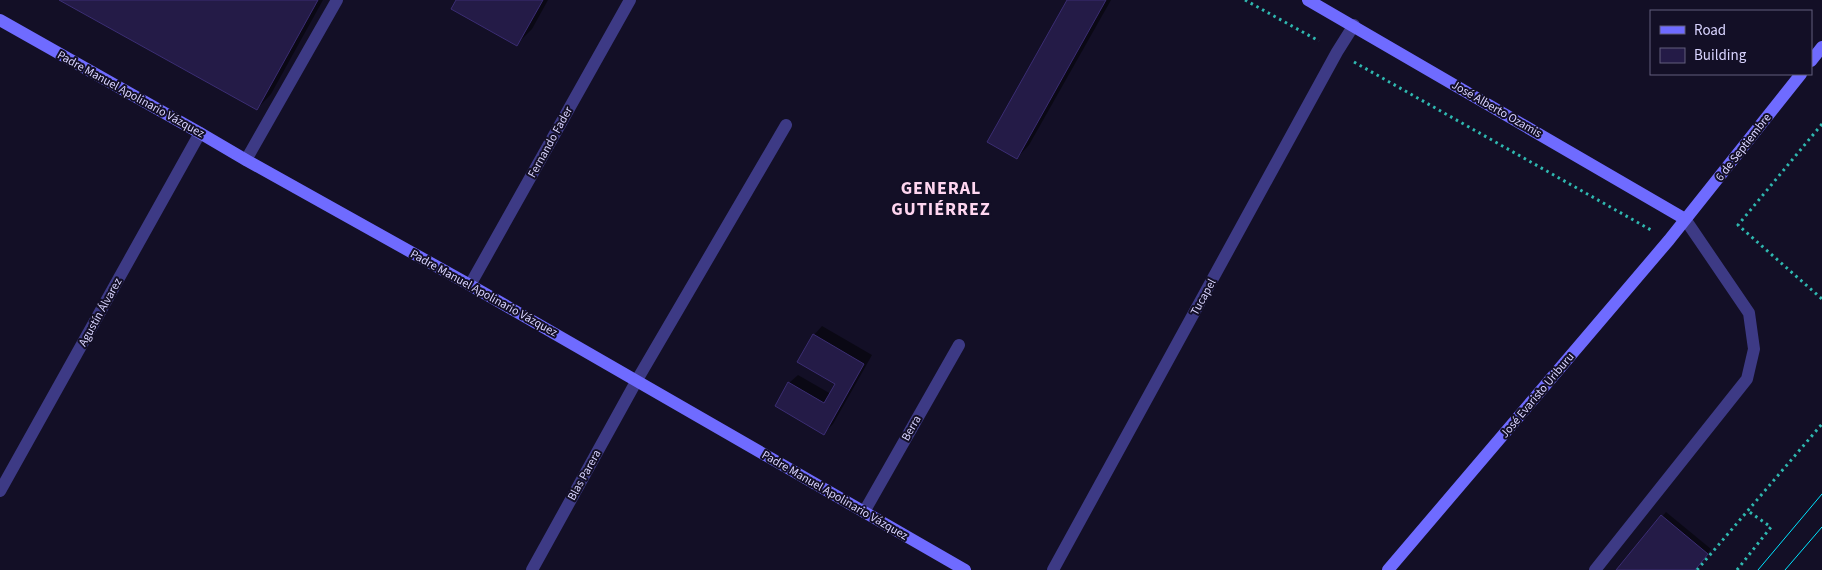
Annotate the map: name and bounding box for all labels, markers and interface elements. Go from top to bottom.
legend [1650,10,1812,75]
text: Road [1694,20,1726,41]
text: Building [1694,45,1747,66]
street label: Padre Manuel Apolinario Vázquez [54,47,208,142]
street label: José Alberto Ozamis [1449,77,1545,142]
street label: Fernando Fader [524,103,577,181]
street label: 6 de Septiembre [1712,110,1775,185]
district label: GENERAL GUTIÉRREZ [891,176,991,222]
street label: Padre Manuel Apolinario Vázquez [407,246,561,341]
street label: Agustín Álvarez [75,275,126,350]
street label: Tucapel [1186,276,1220,319]
street label: José Evaristo Uriburu [1497,349,1578,442]
street label: Berra [897,412,925,444]
street label: Blas Parera [563,447,605,504]
street label: Padre Manuel Apolinario Vázquez [759,447,911,544]

